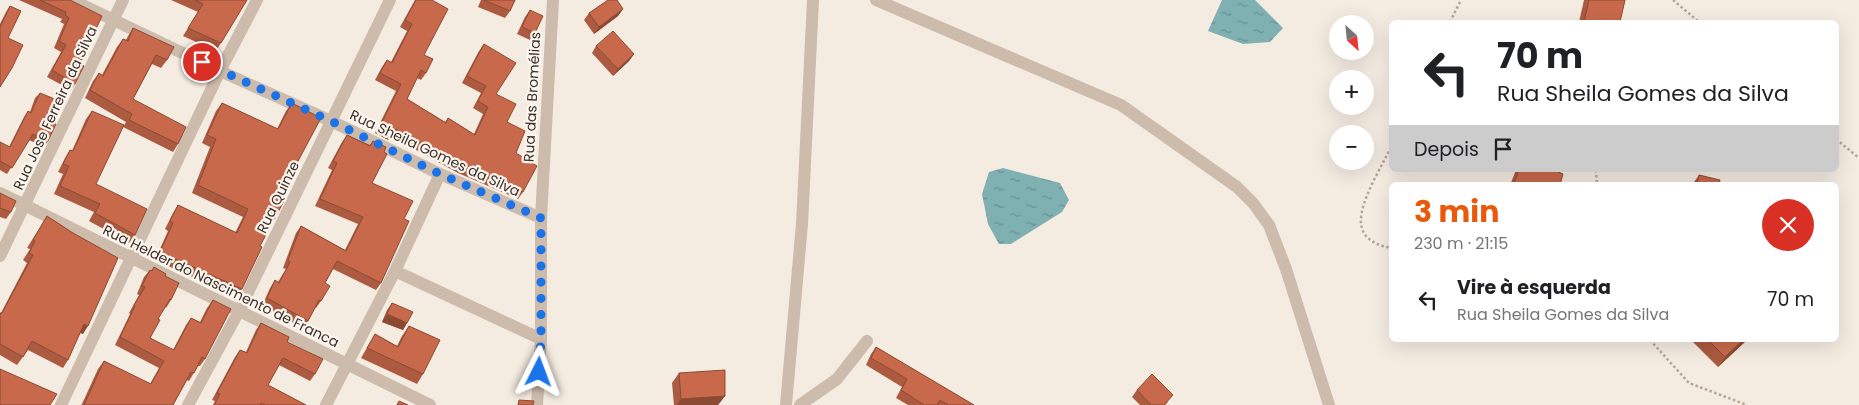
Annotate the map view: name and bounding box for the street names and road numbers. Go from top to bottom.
street label: Rua Jose Ferreira da Silva [8,23,102,193]
street label: Rua das Bromélias [519,31,545,163]
street label: Rua Sheila Gomes da Silva [347,105,523,201]
street label: Rua Quinze [252,157,304,236]
street label: Rua Helder do Nascimento de Franca [99,220,343,352]

